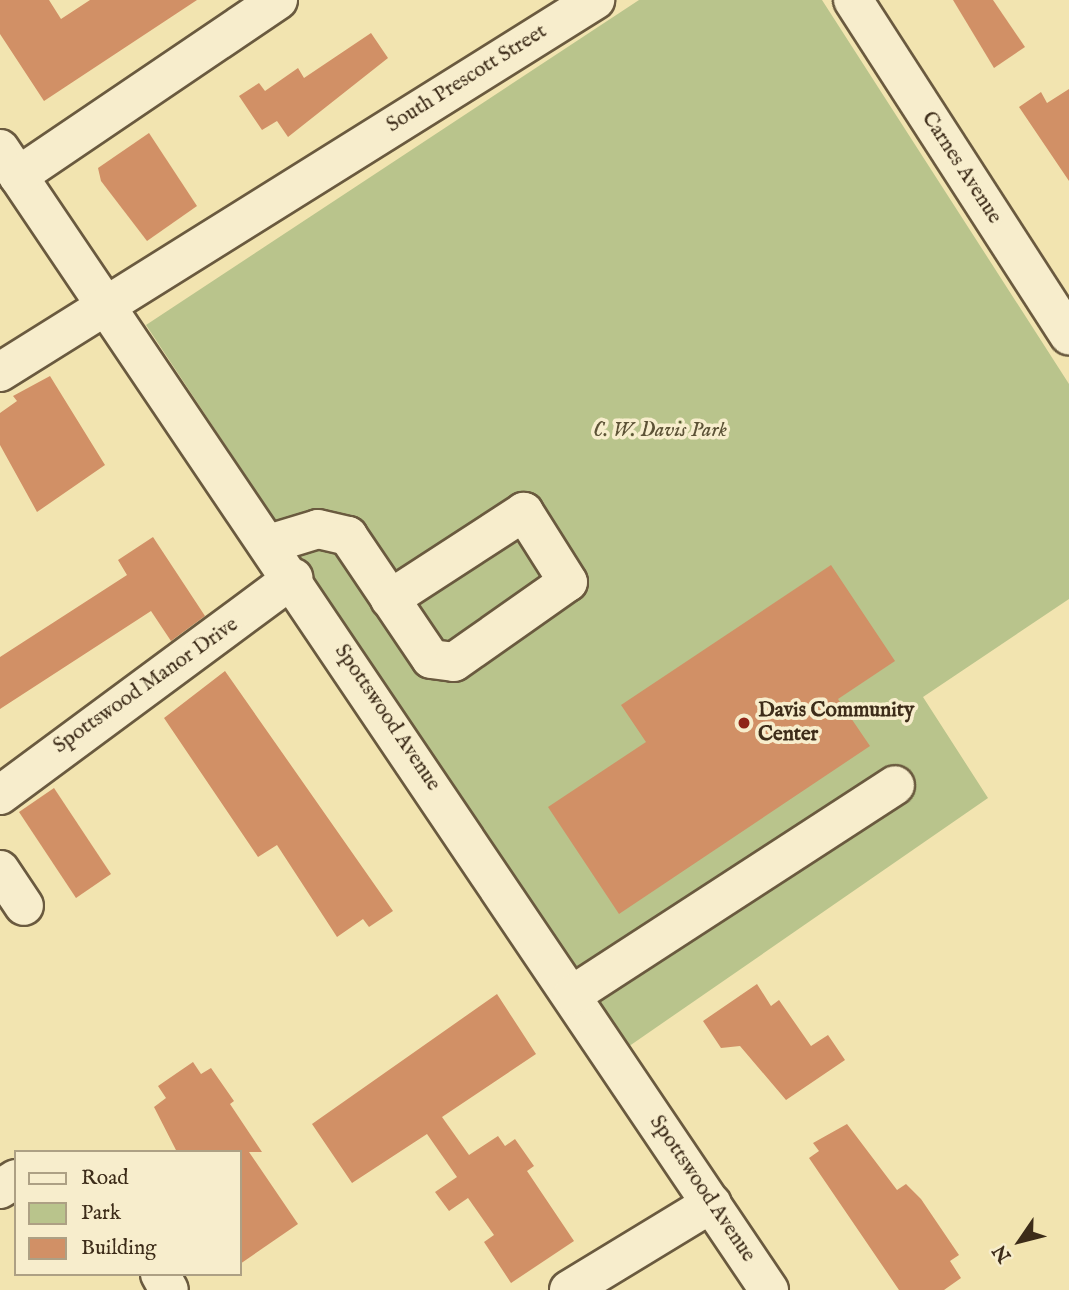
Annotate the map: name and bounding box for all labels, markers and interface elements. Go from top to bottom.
street label: South Prescott Street [382,19,552,139]
street label: Carnes Avenue [915,107,1007,229]
park label: C. W. Davis Park [593,418,727,444]
street label: Spottswood Manor Drive [49,613,243,759]
street label: Spottswood Avenue [329,640,445,796]
place label: Davis Community Center [758,698,914,748]
marker: Davis Community Center [736,715,752,731]
street label: Spottswood Avenue [644,1111,760,1267]
legend [14,1150,242,1276]
text: Road [81,1165,128,1192]
text: Park [81,1200,121,1227]
north arrow [985,1206,1055,1276]
text: Building [81,1235,156,1262]
text: N [988,1239,1017,1267]

